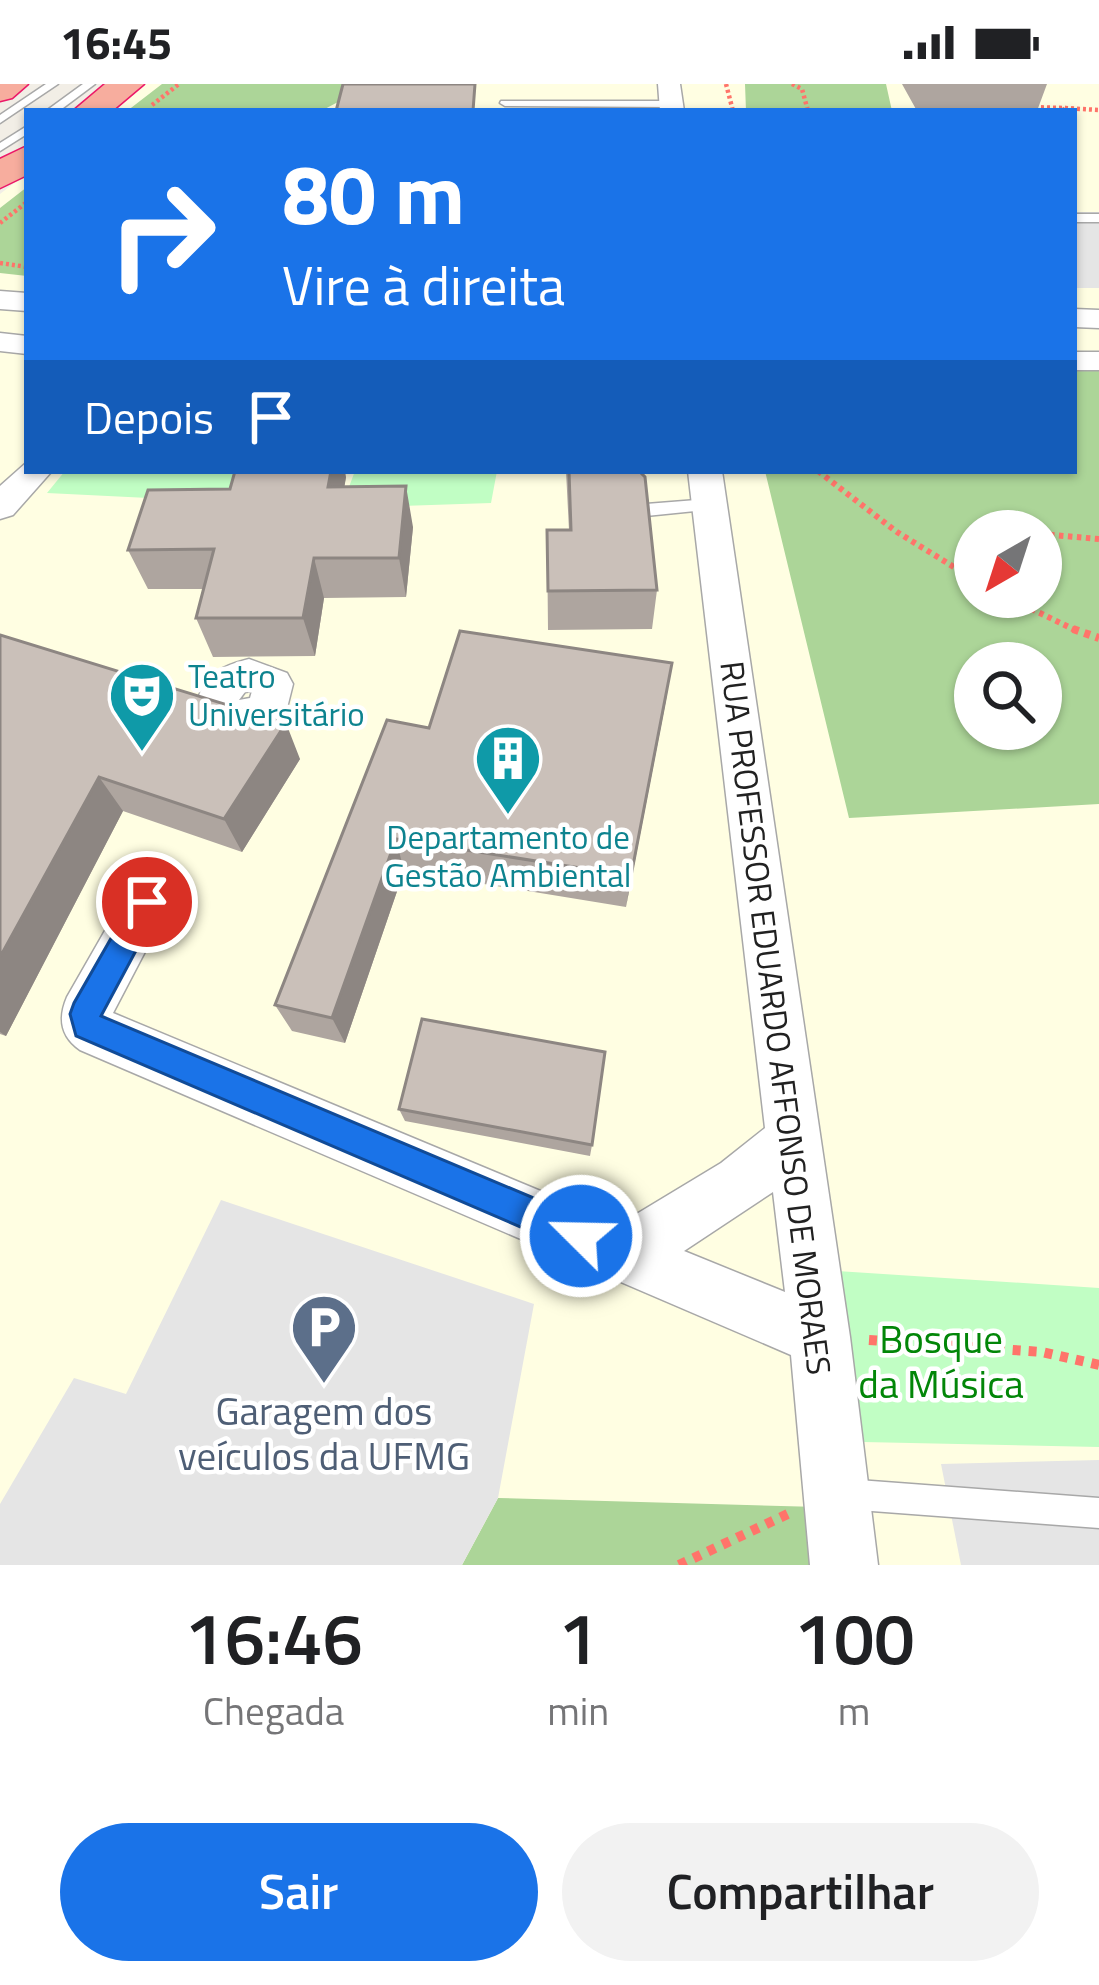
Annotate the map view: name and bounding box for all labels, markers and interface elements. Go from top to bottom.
text: 16:45 [60,8,172,76]
text: 80 m [282,129,465,257]
icon: right [84,156,240,312]
text: Vire à direita [282,244,565,326]
text: Depois [84,383,214,451]
icon: arrive [238,384,304,450]
north arrow [954,510,1062,618]
map controls [954,510,1062,750]
button: search [954,642,1062,750]
place label: Teatro Universitário [188,651,365,739]
street label: RUA PROFESSOR EDUARDO AFFONSO DE MORAES [707,658,845,1378]
theatre icon: Teatro Universitário [107,660,177,754]
building icon: Departamento de Gestão Ambiental [473,723,543,817]
place label: Departamento de Gestão Ambiental [384,812,632,900]
pin [96,851,198,953]
icon: arrive [114,869,180,935]
position arrow [518,1173,644,1299]
parking icon: Garagem dos veículos da UFMG [289,1292,359,1386]
park label: Bosque da Música [858,1309,1024,1413]
place label: Garagem dos veículos da UFMG [178,1381,470,1485]
text: 16:46 [184,1582,363,1692]
text: 1 [558,1582,598,1692]
text: 100 [794,1582,915,1692]
text: Chegada [203,1681,344,1740]
text: min [547,1681,609,1740]
text: m [838,1681,870,1740]
button: Sair [60,1823,538,1961]
button: Compartilhar [562,1823,1039,1961]

